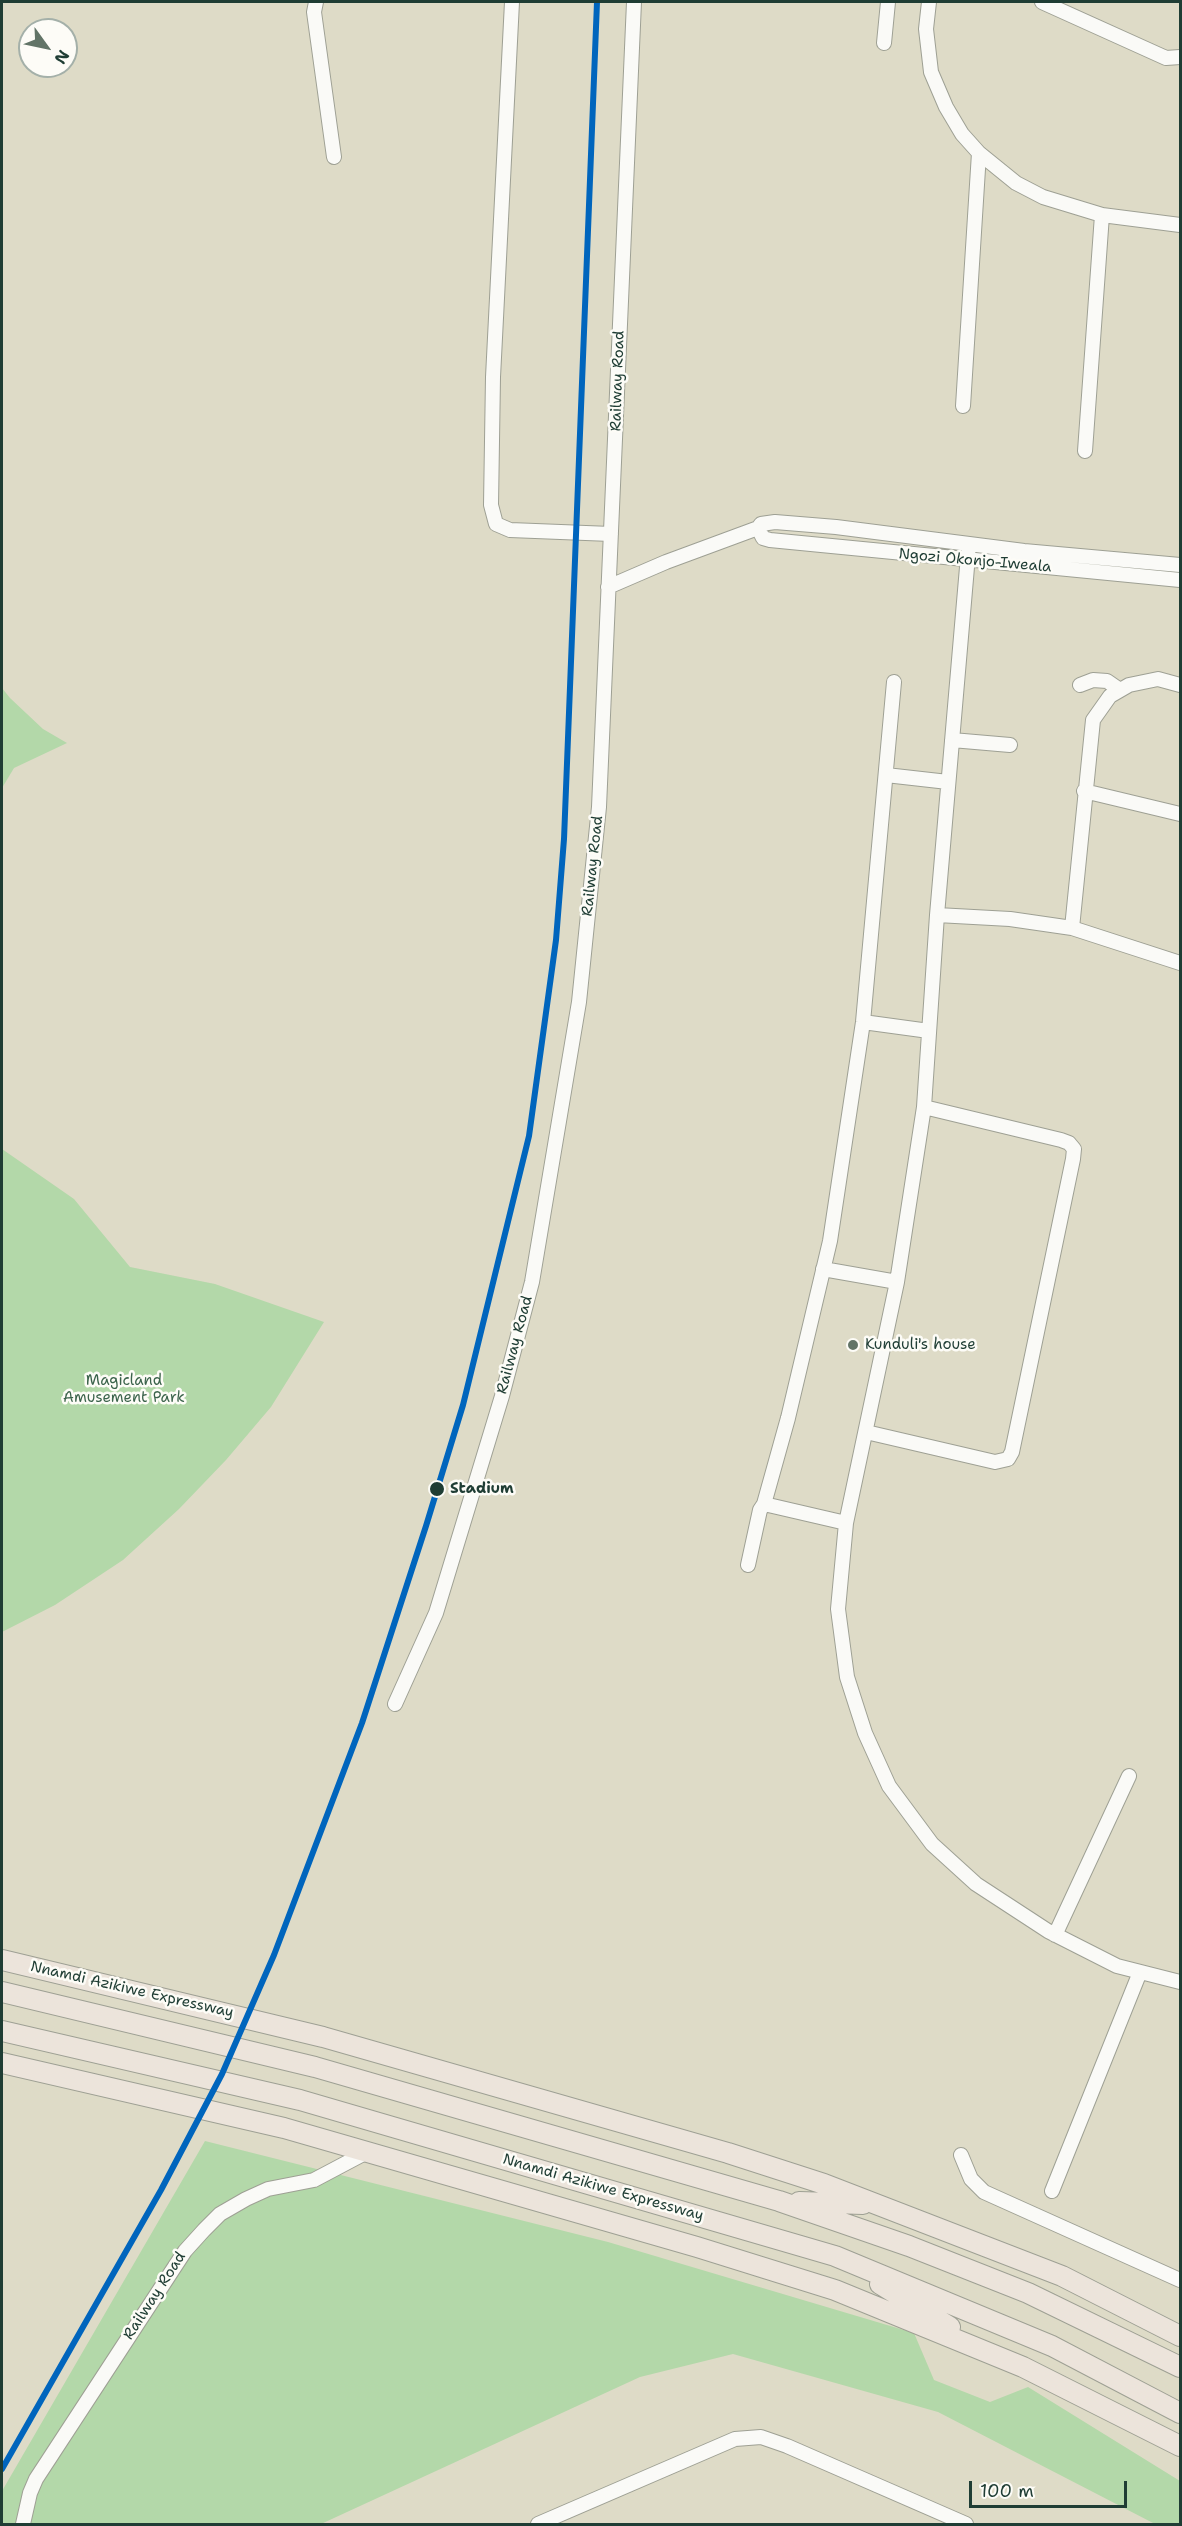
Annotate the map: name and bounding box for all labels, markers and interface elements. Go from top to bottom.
north arrow [18,18,78,78]
text: N [50,46,74,68]
street label: Railway Road [607,330,629,432]
street label: Ngozi Okonjo-Iweala [898,545,1052,577]
street label: Railway Road [579,815,607,917]
street label: Railway Road [493,1294,537,1396]
place label: Kunduli's house [865,1336,976,1354]
marker: Kunduli's house [846,1338,860,1352]
park label: Magicland Amusement Park [63,1372,185,1407]
marker: Stadium [428,1480,446,1498]
place label: Stadium [450,1480,514,1498]
street label: Nnamdi Azikiwe Expressway [29,1958,235,2022]
street label: Nnamdi Azikiwe Expressway [500,2151,706,2225]
street label: Railway Road [120,2249,190,2343]
scale bar [972,2469,1130,2507]
text: 100 m [980,2479,1034,2503]

